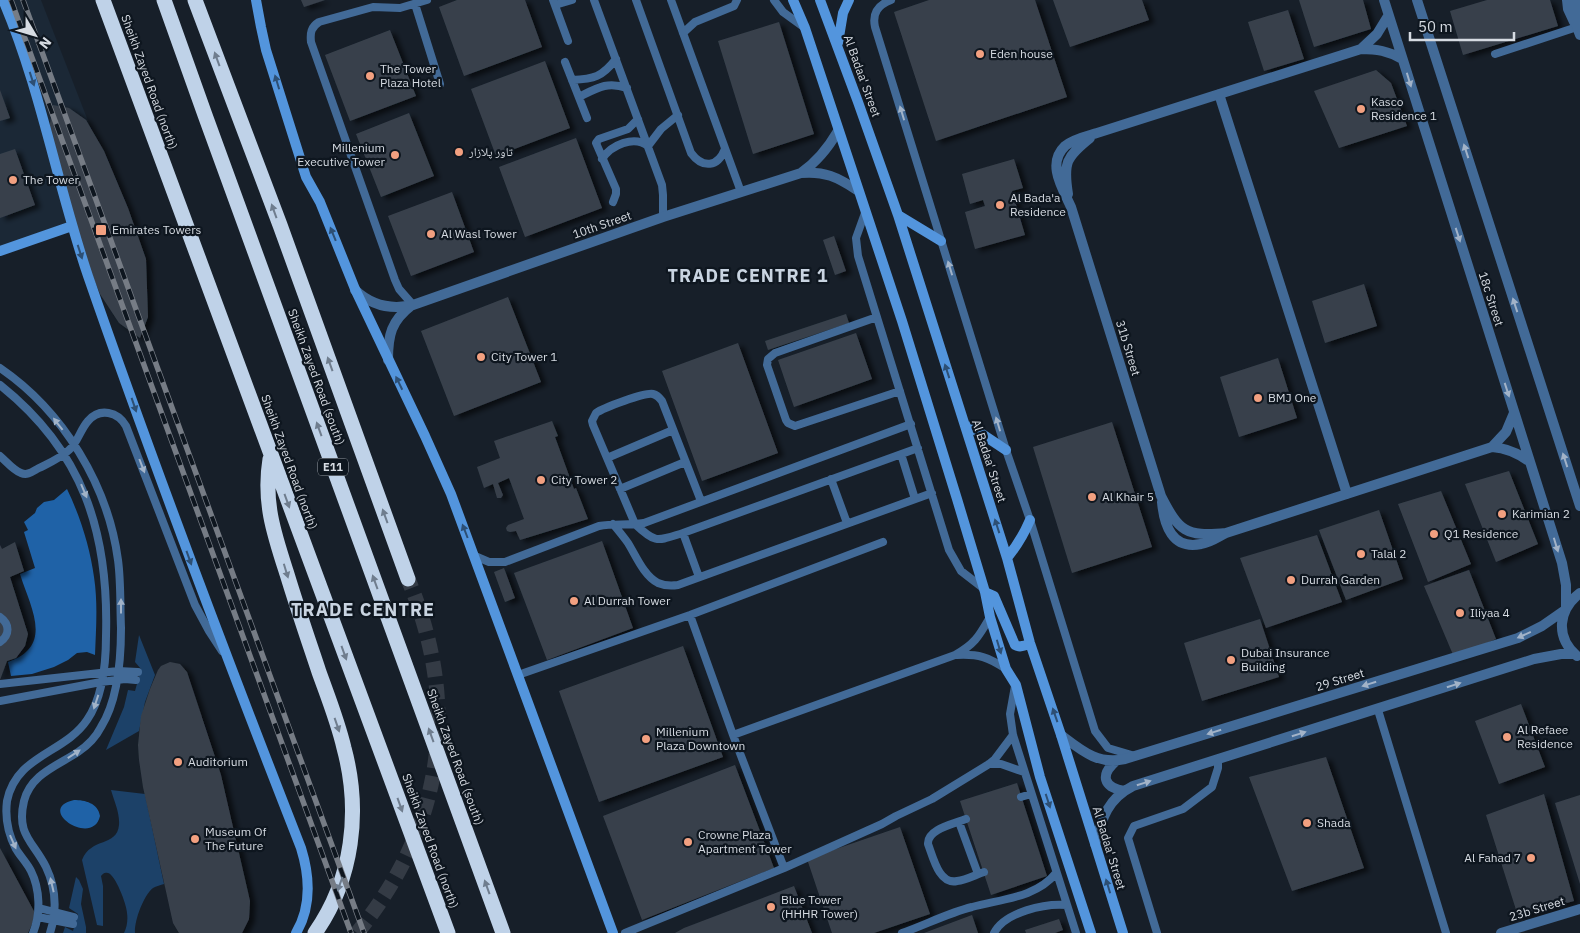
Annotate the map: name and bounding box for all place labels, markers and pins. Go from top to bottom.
place label: Eden house [990,46,1053,61]
marker: Eden house [974,48,986,60]
place label: The Tower Plaza Hotel [380,61,441,90]
marker: The Tower Plaza Hotel [364,70,376,82]
place label: Kasco Residence 1 [1371,94,1437,123]
marker: Kasco Residence 1 [1355,103,1367,115]
place label: Millenium Executive Tower [297,140,386,169]
place label: تاور پلازار [468,144,513,159]
marker: تاور پلازار [453,146,465,158]
marker: Millenium Executive Tower [389,149,401,161]
place label: The Tower [23,172,80,187]
marker: The Tower [7,174,19,186]
place label: Al Bada'a Residence [1010,190,1066,219]
marker: Al Bada'a Residence [994,199,1006,211]
place label: Emirates Towers [112,222,202,237]
marker: Emirates Towers [94,223,108,237]
place label: Al Wasl Tower [441,226,517,241]
marker: Al Wasl Tower [425,228,437,240]
place label: City Tower 1 [491,349,557,364]
marker: City Tower 1 [475,351,487,363]
place label: BMJ One [1268,390,1317,405]
marker: BMJ One [1252,392,1264,404]
place label: City Tower 2 [551,472,617,487]
marker: City Tower 2 [535,474,547,486]
place label: Al Khair 5 [1102,489,1154,504]
marker: Al Khair 5 [1086,491,1098,503]
place label: Karimian 2 [1512,506,1570,521]
marker: Karimian 2 [1496,508,1508,520]
place label: Q1 Residence [1444,526,1519,541]
marker: Q1 Residence [1428,528,1440,540]
place label: Talal 2 [1371,546,1406,561]
marker: Talal 2 [1355,548,1367,560]
place label: Durrah Garden [1301,572,1380,587]
marker: Durrah Garden [1285,574,1297,586]
place label: Al Durrah Tower [584,593,671,608]
marker: Al Durrah Tower [568,595,580,607]
place label: Iliyaa 4 [1470,605,1510,620]
marker: Iliyaa 4 [1454,607,1466,619]
place label: Dubai Insurance Building [1241,645,1330,674]
marker: Dubai Insurance Building [1225,654,1237,666]
place label: Al Refaee Residence [1517,722,1573,751]
place label: Millenium Plaza Downtown [656,724,745,753]
marker: Al Refaee Residence [1501,731,1513,743]
marker: Millenium Plaza Downtown [640,733,652,745]
place label: Auditorium [188,754,248,769]
marker: Auditorium [172,756,184,768]
place label: Shada [1317,815,1351,830]
marker: Shada [1301,817,1313,829]
place label: Museum Of The Future [205,824,267,853]
place label: Crowne Plaza Apartment Tower [698,827,792,856]
marker: Museum Of The Future [189,833,201,845]
marker: Crowne Plaza Apartment Tower [682,836,694,848]
place label: Al Fahad 7 [1464,850,1521,865]
marker: Al Fahad 7 [1525,852,1537,864]
place label: Blue Tower (HHHR Tower) [781,892,858,921]
marker: Blue Tower (HHHR Tower) [765,901,777,913]

